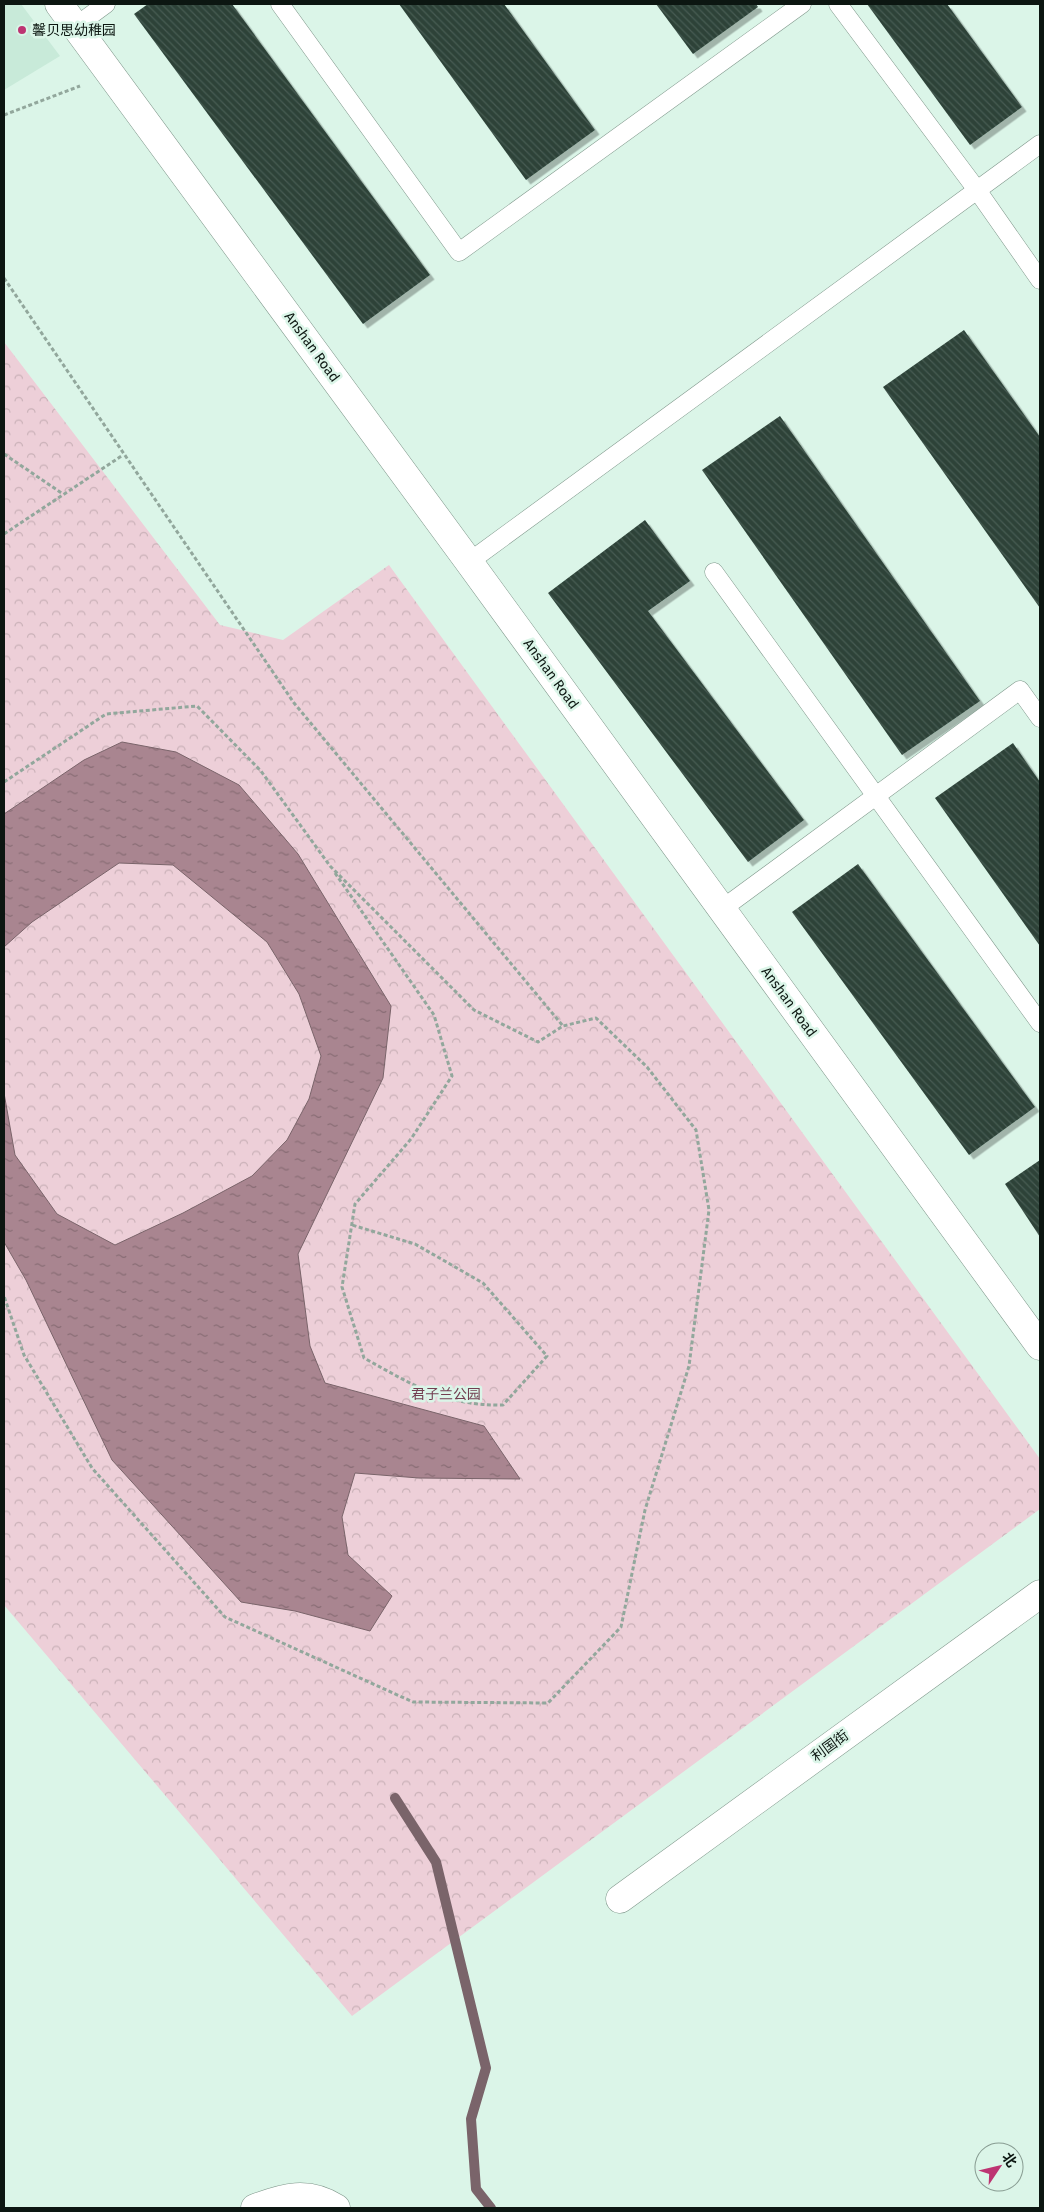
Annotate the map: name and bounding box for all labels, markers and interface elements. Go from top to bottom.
place label: 馨贝思幼稚园 [32,22,116,39]
marker: 馨贝思幼稚园 [16,24,28,36]
street label: Anshan Road [281,309,343,385]
street label: Anshan Road [520,636,582,712]
street label: Anshan Road [758,964,820,1040]
park label: 君子兰公园 [411,1386,481,1403]
street label: 利国街 [808,1727,852,1765]
north arrow [974,2142,1024,2192]
text: 北 [998,2149,1020,2170]

